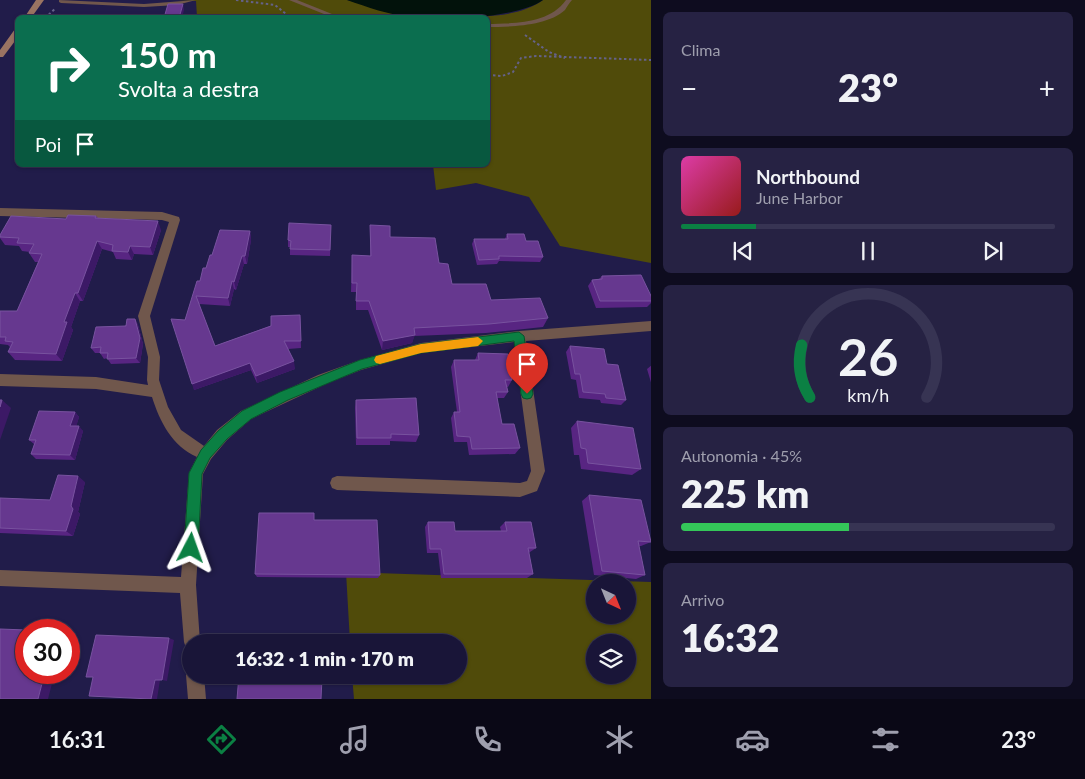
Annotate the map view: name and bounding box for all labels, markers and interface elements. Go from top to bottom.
text: 150 m [118,33,217,75]
icon: right [35,35,100,100]
text: Clima [681,40,720,59]
text: 23° [838,64,898,110]
text: − [681,71,697,105]
text: + [1039,71,1055,105]
text: Svolta a destra [118,75,259,102]
icon: arrive [71,130,99,158]
text: Poi [35,133,61,156]
text: Northbound [756,165,860,188]
text: June Harbor [756,188,843,207]
icon: previous [729,237,757,265]
icon: pause [854,237,882,265]
icon: next [979,237,1007,265]
text: 26 [838,325,898,387]
pin [506,343,548,394]
icon: arrive [513,350,541,378]
text: km/h [847,384,889,406]
text: Autonomia · 45% [681,446,802,465]
text: 225 km [681,470,809,516]
position arrow [164,521,216,573]
north arrow [586,574,636,624]
map controls [586,574,636,684]
text: Arrivo [681,590,724,609]
text: 16:32 [681,614,779,660]
speed limit sign: 30 [15,619,80,684]
button: layers [586,634,636,684]
text: 16:32 · 1 min · 170 m [235,647,414,670]
icon: directions [204,722,239,757]
icon: music [337,722,372,757]
icon: phone [470,722,505,757]
icon: climate [602,722,637,757]
icon: car [735,722,770,757]
icon: filters [868,722,903,757]
text: 16:31 [49,726,106,753]
text: 23° [1001,726,1036,753]

